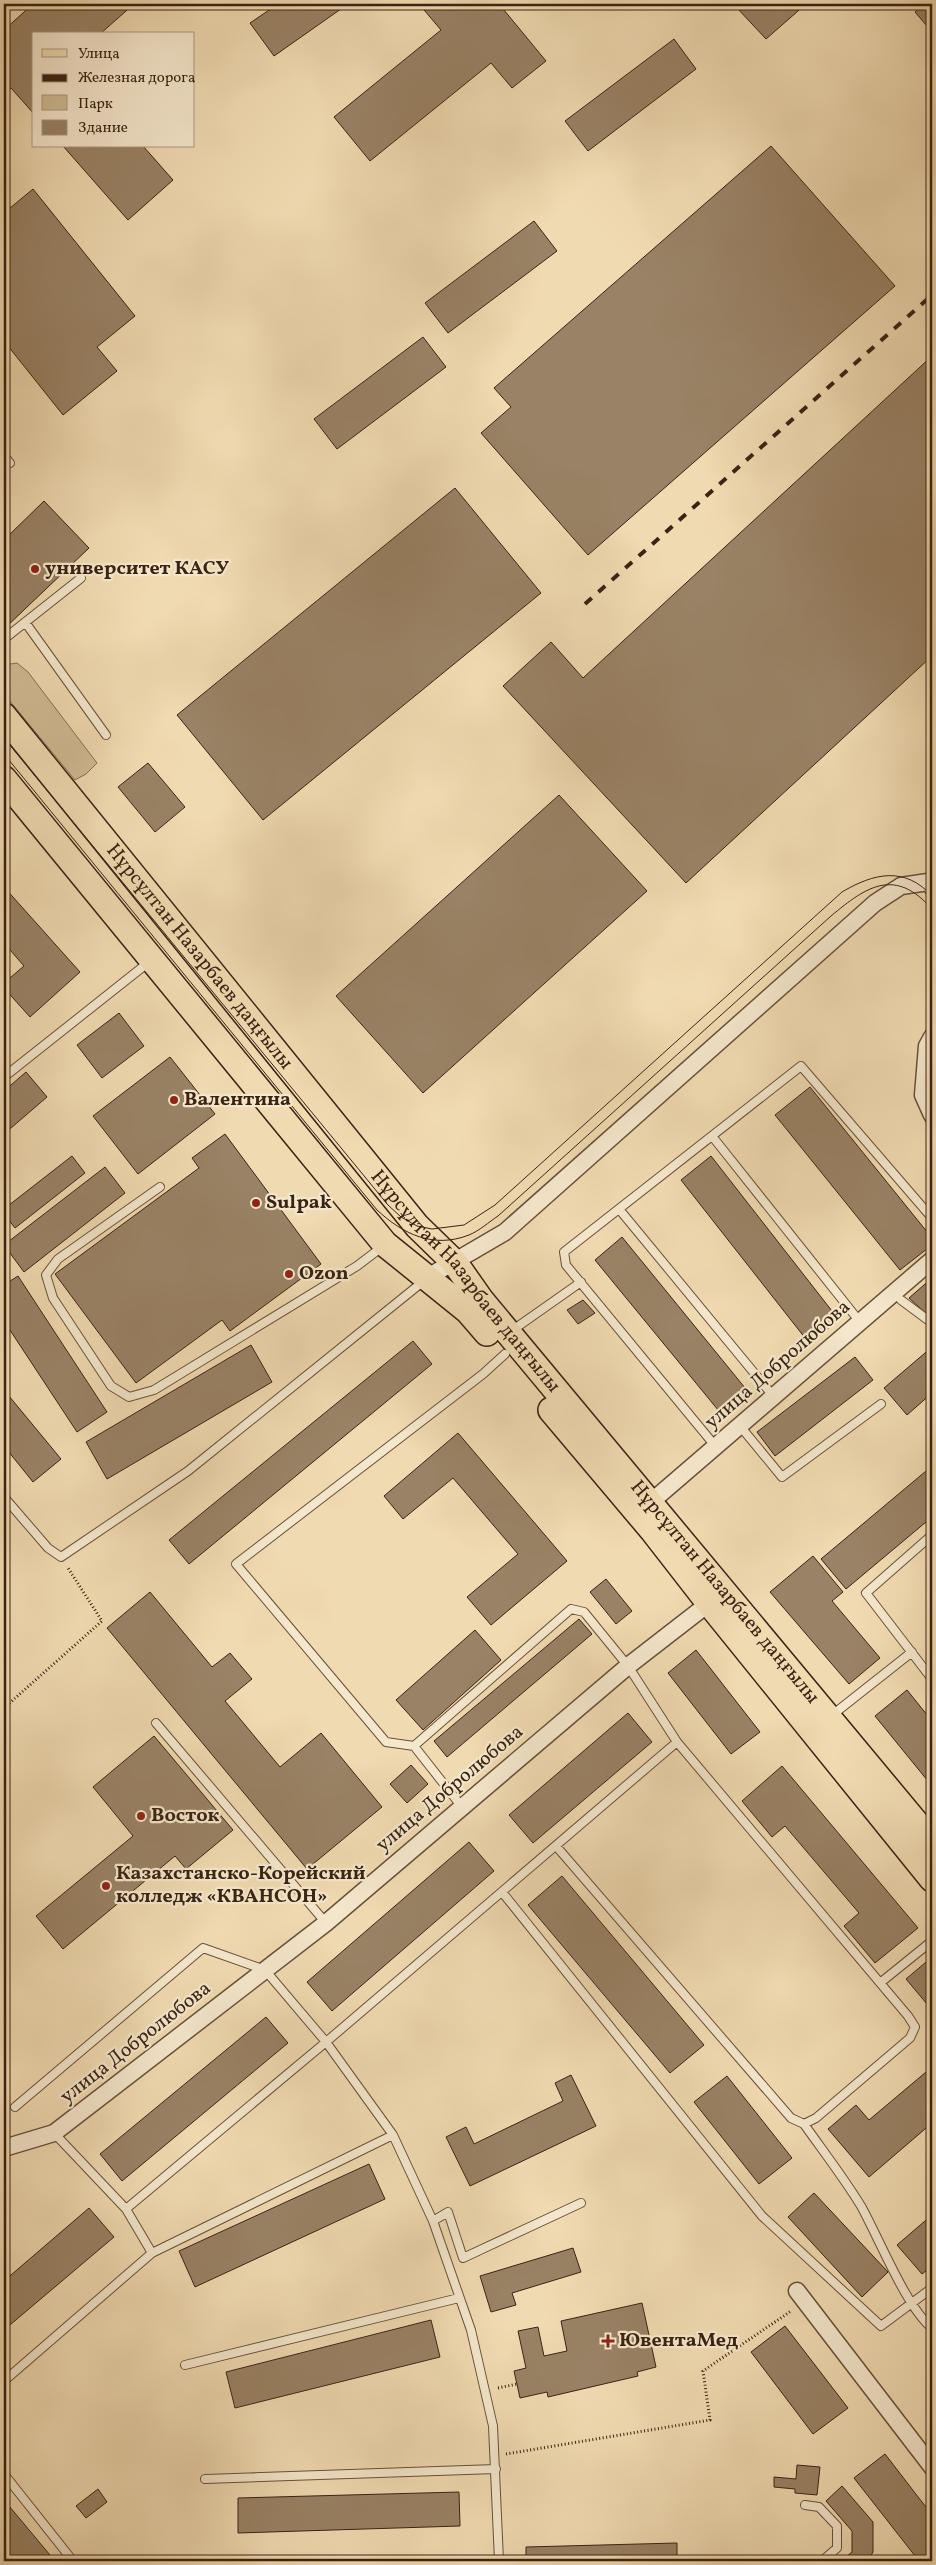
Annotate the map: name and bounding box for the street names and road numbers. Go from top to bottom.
street label: Нұрсұлтан Назарбаев даңғылы [99,838,299,1076]
street label: Нұрсұлтан Назарбаев даңғылы [363,1164,567,1399]
street label: улица Добролюбова [699,1294,857,1436]
street label: Нұрсұлтан Назарбаев даңғылы [623,1475,826,1710]
street label: улица Добролюбова [370,1719,530,1859]
street label: улица Добролюбова [55,1975,217,2111]

